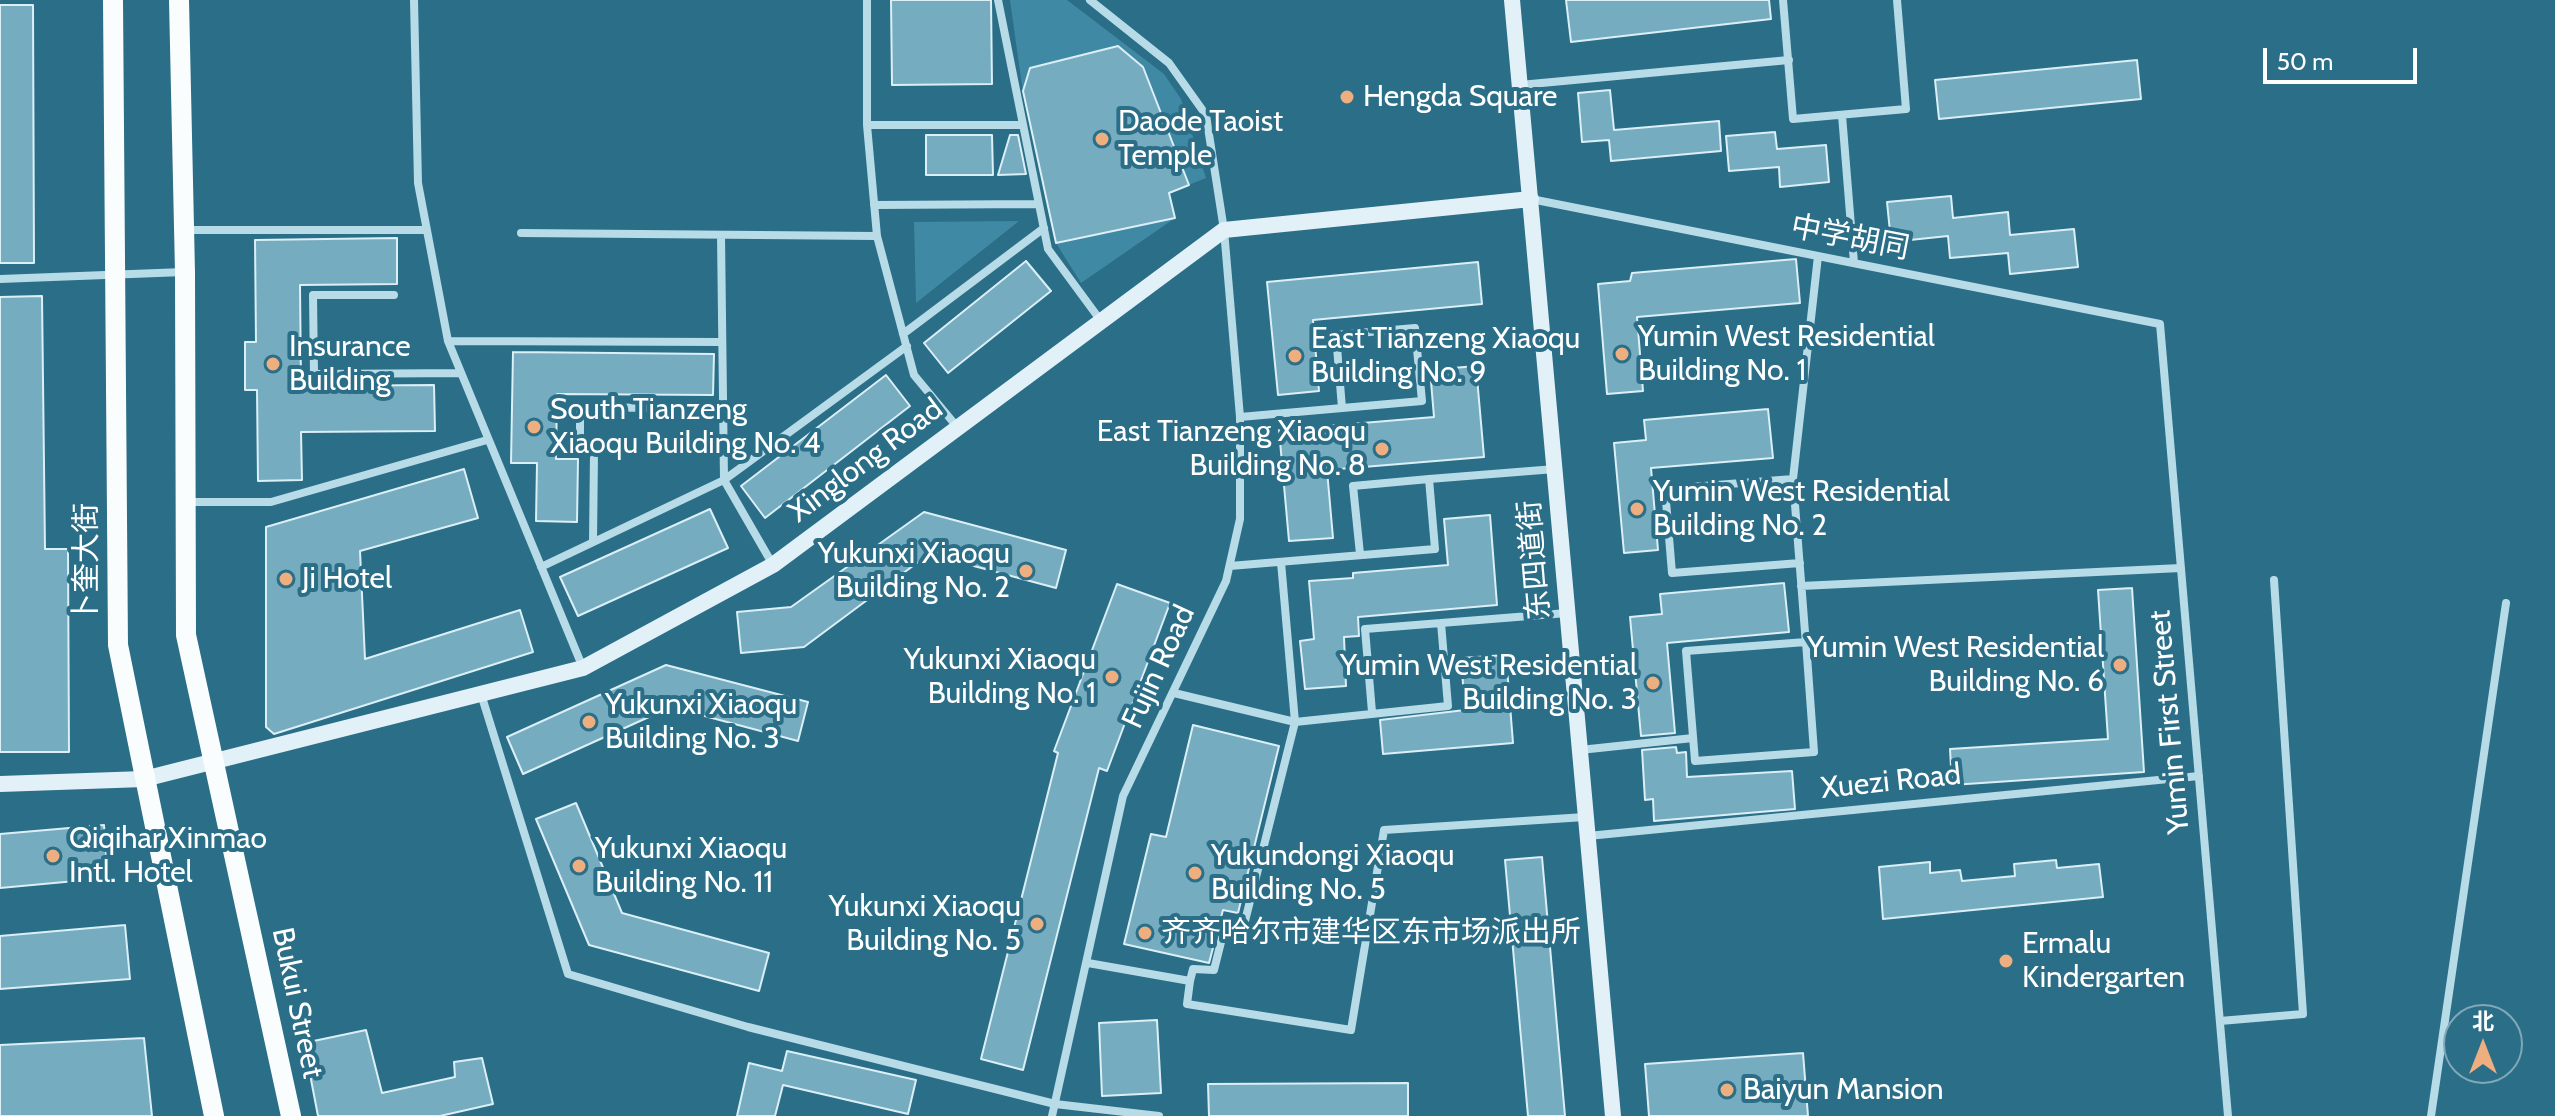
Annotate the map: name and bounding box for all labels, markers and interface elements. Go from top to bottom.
scale bar [2267,32,2421,82]
text: 50 m [2277,47,2333,76]
place label: Hengda Square [1363,79,1557,115]
marker: Hengda Square [1338,88,1356,106]
place label: Daode Taoist Temple [1118,104,1283,174]
marker: Daode Taoist Temple [1093,130,1111,148]
street label: 中学胡同 [1788,209,1912,267]
place label: Yumin West Residential Building No. 1 [1638,319,1935,390]
place label: East Tianzeng Xiaoqu Building No. 9 [1311,321,1580,392]
place label: Insurance Building [289,329,410,400]
marker: Yumin West Residential Building No. 1 [1613,345,1631,363]
marker: East Tianzeng Xiaoqu Building No. 9 [1286,347,1304,365]
marker: Insurance Building [264,355,282,373]
street label: Xinglong Road [782,391,950,531]
place label: South Tianzeng Xiaoqu Building No. 4 [550,392,821,462]
place label: East Tianzeng Xiaoqu Building No. 8 [1097,414,1366,484]
marker: South Tianzeng Xiaoqu Building No. 4 [525,418,543,436]
marker: East Tianzeng Xiaoqu Building No. 8 [1373,440,1391,458]
place label: Yumin West Residential Building No. 2 [1653,474,1950,544]
street label: 东四道街 [1512,499,1558,621]
marker: Yumin West Residential Building No. 2 [1628,500,1646,518]
street label: 卜奎大街 [69,503,105,623]
place label: Yukunxi Xiaoqu Building No. 2 [818,536,1010,606]
place label: Ji Hotel [302,561,392,597]
marker: Yukunxi Xiaoqu Building No. 2 [1017,562,1035,580]
marker: Ji Hotel [277,570,295,588]
street label: Fujin Road [1115,600,1203,734]
street label: Yumin First Street [2142,609,2198,835]
place label: Yumin West Residential Building No. 6 [1807,630,2104,700]
place label: Yukunxi Xiaoqu Building No. 1 [904,642,1096,712]
place label: Yumin West Residential Building No. 3 [1340,648,1637,718]
marker: Yumin West Residential Building No. 6 [2111,656,2129,674]
marker: Yukunxi Xiaoqu Building No. 1 [1103,668,1121,686]
marker: Yumin West Residential Building No. 3 [1644,674,1662,692]
place label: Yukunxi Xiaoqu Building No. 3 [605,687,797,758]
marker: Yukunxi Xiaoqu Building No. 3 [580,713,598,731]
street label: Xuezi Road [1819,757,1963,807]
place label: Qiqihar Xinmao Intl. Hotel [69,821,267,892]
place label: Yukunxi Xiaoqu Building No. 11 [595,831,787,902]
place label: Yukundongi Xiaoqu Building No. 5 [1211,838,1454,908]
marker: Qiqihar Xinmao Intl. Hotel [44,847,62,865]
marker: Yukunxi Xiaoqu Building No. 11 [570,857,588,875]
marker: Yukundongi Xiaoqu Building No. 5 [1186,864,1204,882]
place label: Yukunxi Xiaoqu Building No. 5 [829,889,1021,960]
marker: Yukunxi Xiaoqu Building No. 5 [1028,915,1046,933]
place label: 齐齐哈尔市建华区东市场派出所 [1161,915,1581,951]
marker: 齐齐哈尔市建华区东市场派出所 [1136,924,1154,942]
street label: Bukui Street [264,925,330,1081]
place label: Ermalu Kindergarten [2022,926,2185,996]
marker: Ermalu Kindergarten [1997,952,2015,970]
north arrow [2443,1004,2523,1084]
text: 北 [2472,1008,2494,1035]
place label: Baiyun Mansion [1743,1072,1943,1108]
marker: Baiyun Mansion [1718,1081,1736,1099]

